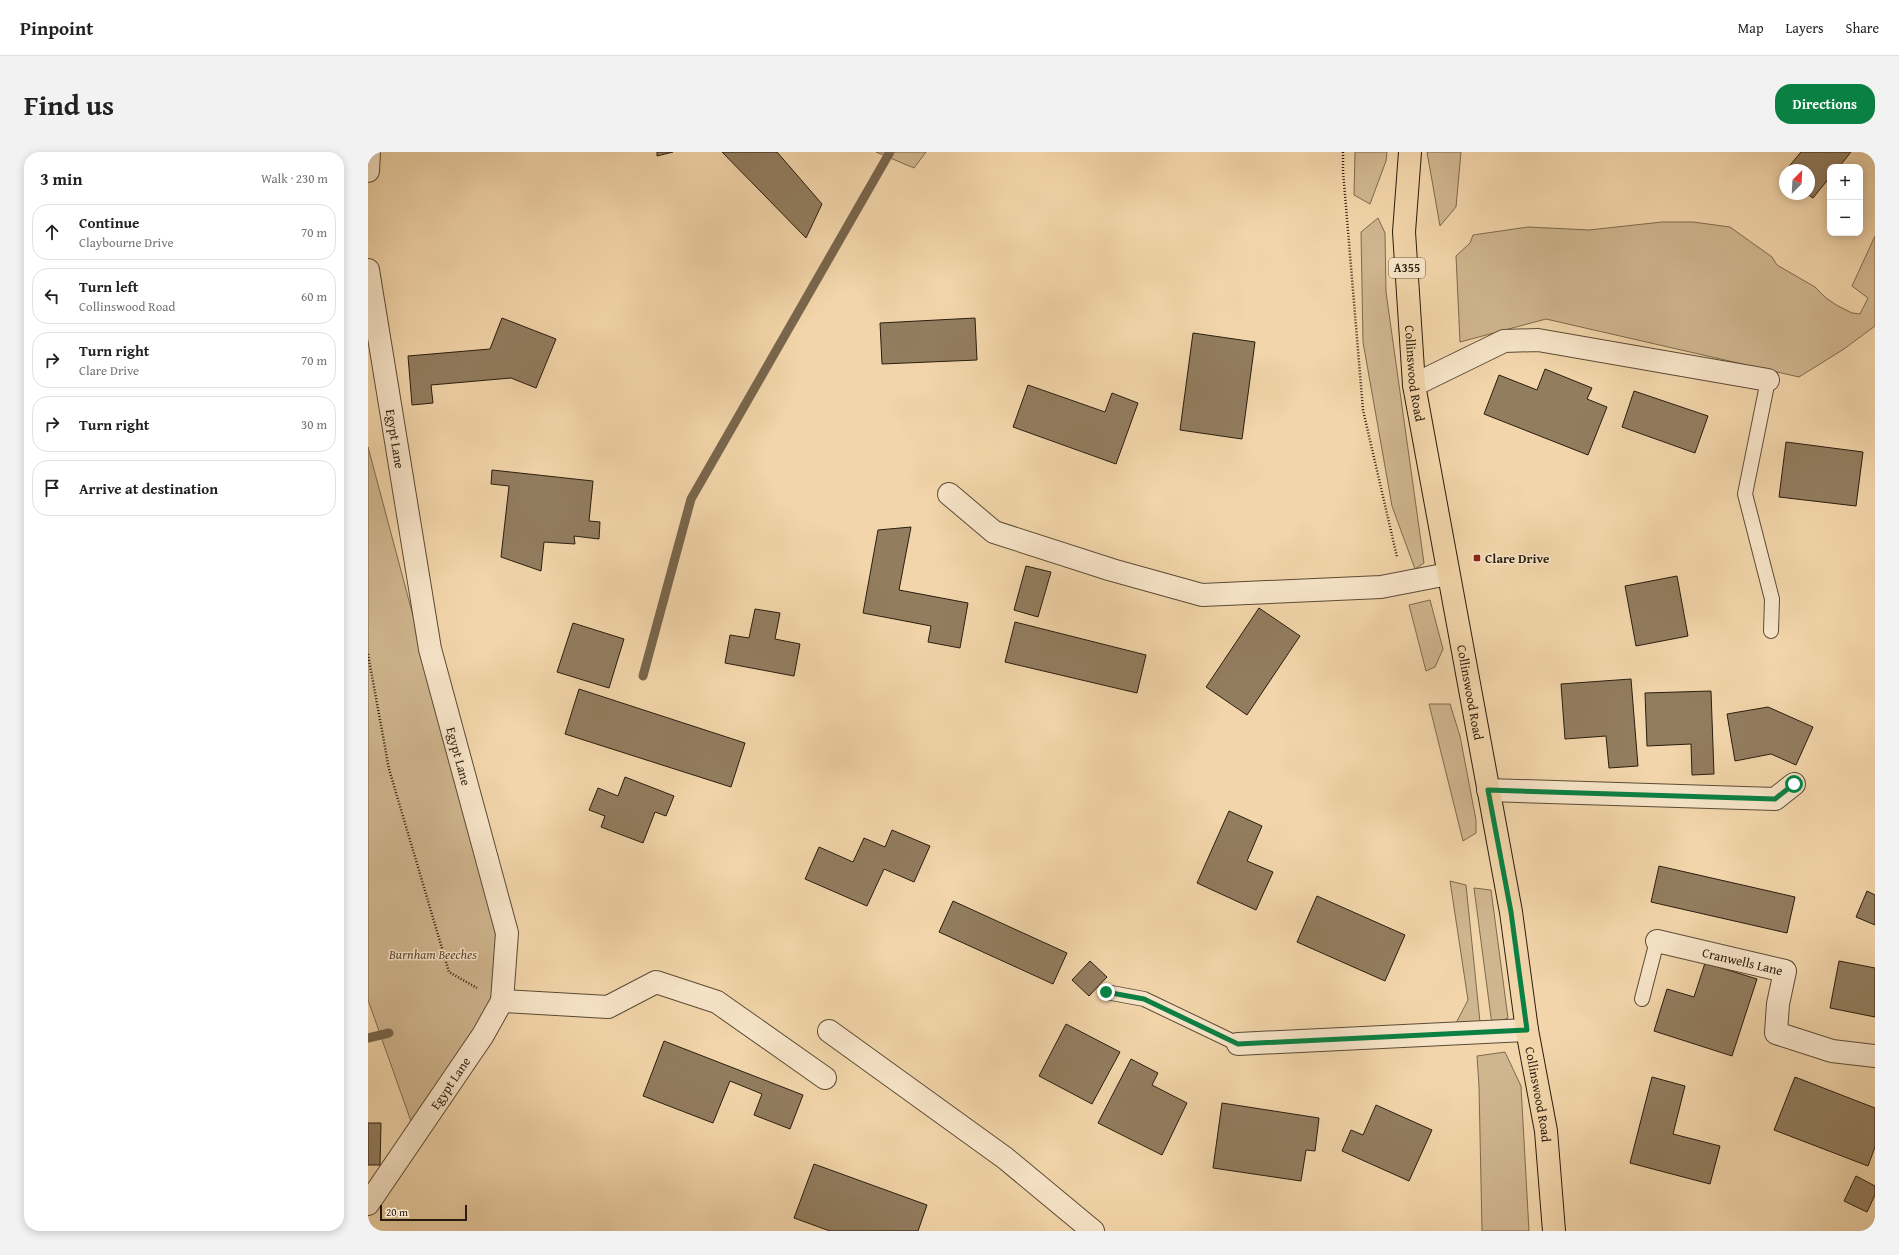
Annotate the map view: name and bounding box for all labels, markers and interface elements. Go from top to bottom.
text: Pinpoint [20,14,93,42]
text: Map [1738,18,1764,38]
text: Layers [1786,18,1824,38]
text: Share [1846,18,1879,38]
text: Find us [24,84,114,125]
button: Directions [1775,84,1875,124]
north arrow [1779,164,1815,200]
map controls [1827,164,1863,236]
button: + [1827,164,1863,200]
text: 3 min [40,166,82,191]
text: Walk · 230 m [261,169,328,188]
button: − [1827,200,1863,236]
text: Continue [79,212,140,233]
icon: ahead [41,221,63,243]
text: 70 m [301,223,327,242]
text: Claybourne Drive [79,233,174,252]
road number: A355 [1389,258,1425,278]
text: Turn left [79,276,138,297]
icon: left [41,285,63,307]
text: 60 m [301,287,327,306]
text: Collinswood Road [79,297,175,316]
street label: Collinswood Road [1400,325,1430,423]
text: Turn right [79,340,150,361]
icon: right [41,349,63,371]
text: 70 m [301,351,327,370]
text: Clare Drive [79,361,139,380]
street label: Egypt Lane [381,408,409,470]
icon: right [41,413,63,435]
text: Turn right [79,414,150,435]
text: 30 m [301,415,327,434]
icon: arrive [41,477,63,499]
text: Arrive at destination [79,478,218,499]
place label: Clare Drive [1485,549,1549,568]
marker: Clare Drive [1472,553,1482,563]
street label: Collinswood Road [1452,643,1488,742]
street label: Egypt Lane [442,725,476,788]
route start [1785,775,1803,793]
street label: Cranwells Lane [1700,943,1785,980]
park label: Burnham Beeches [388,945,477,964]
route end [1097,983,1115,1001]
street label: Collinswood Road [1520,1045,1556,1143]
street label: Egypt Lane [426,1053,475,1113]
scale bar [380,1203,467,1222]
text: 20 m [386,1204,408,1220]

